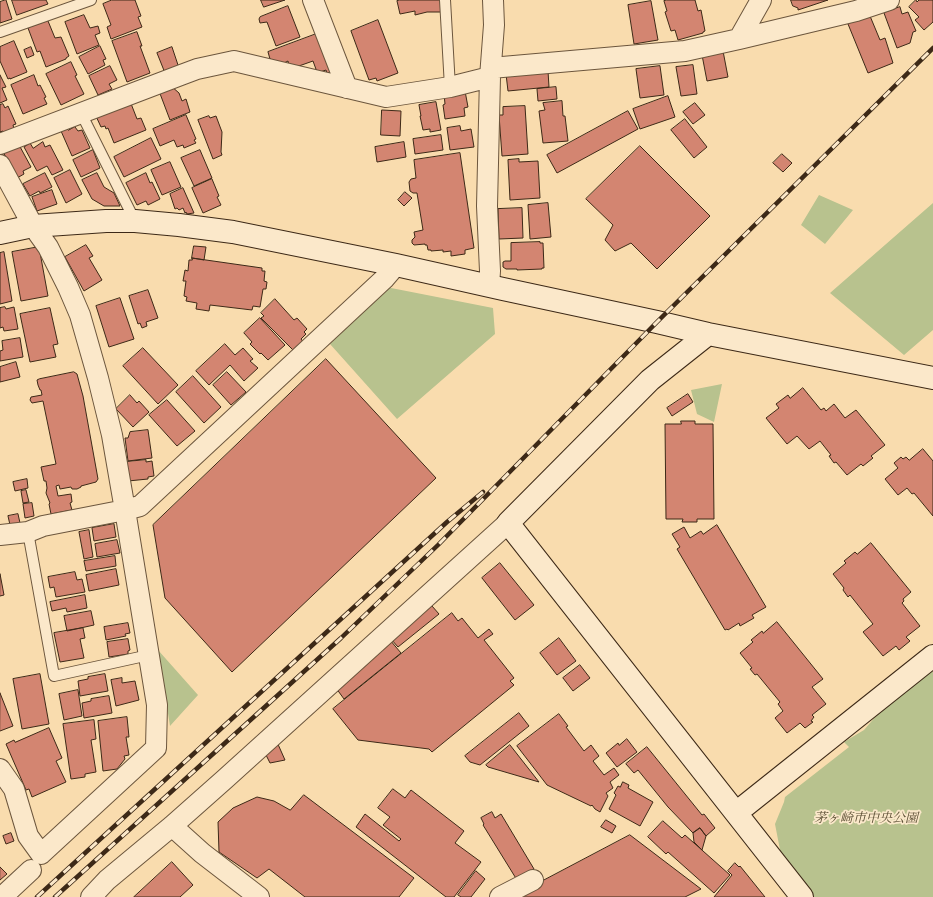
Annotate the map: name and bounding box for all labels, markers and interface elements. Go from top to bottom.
park label: 茅ヶ崎市中央公園 [814,810,918,826]

